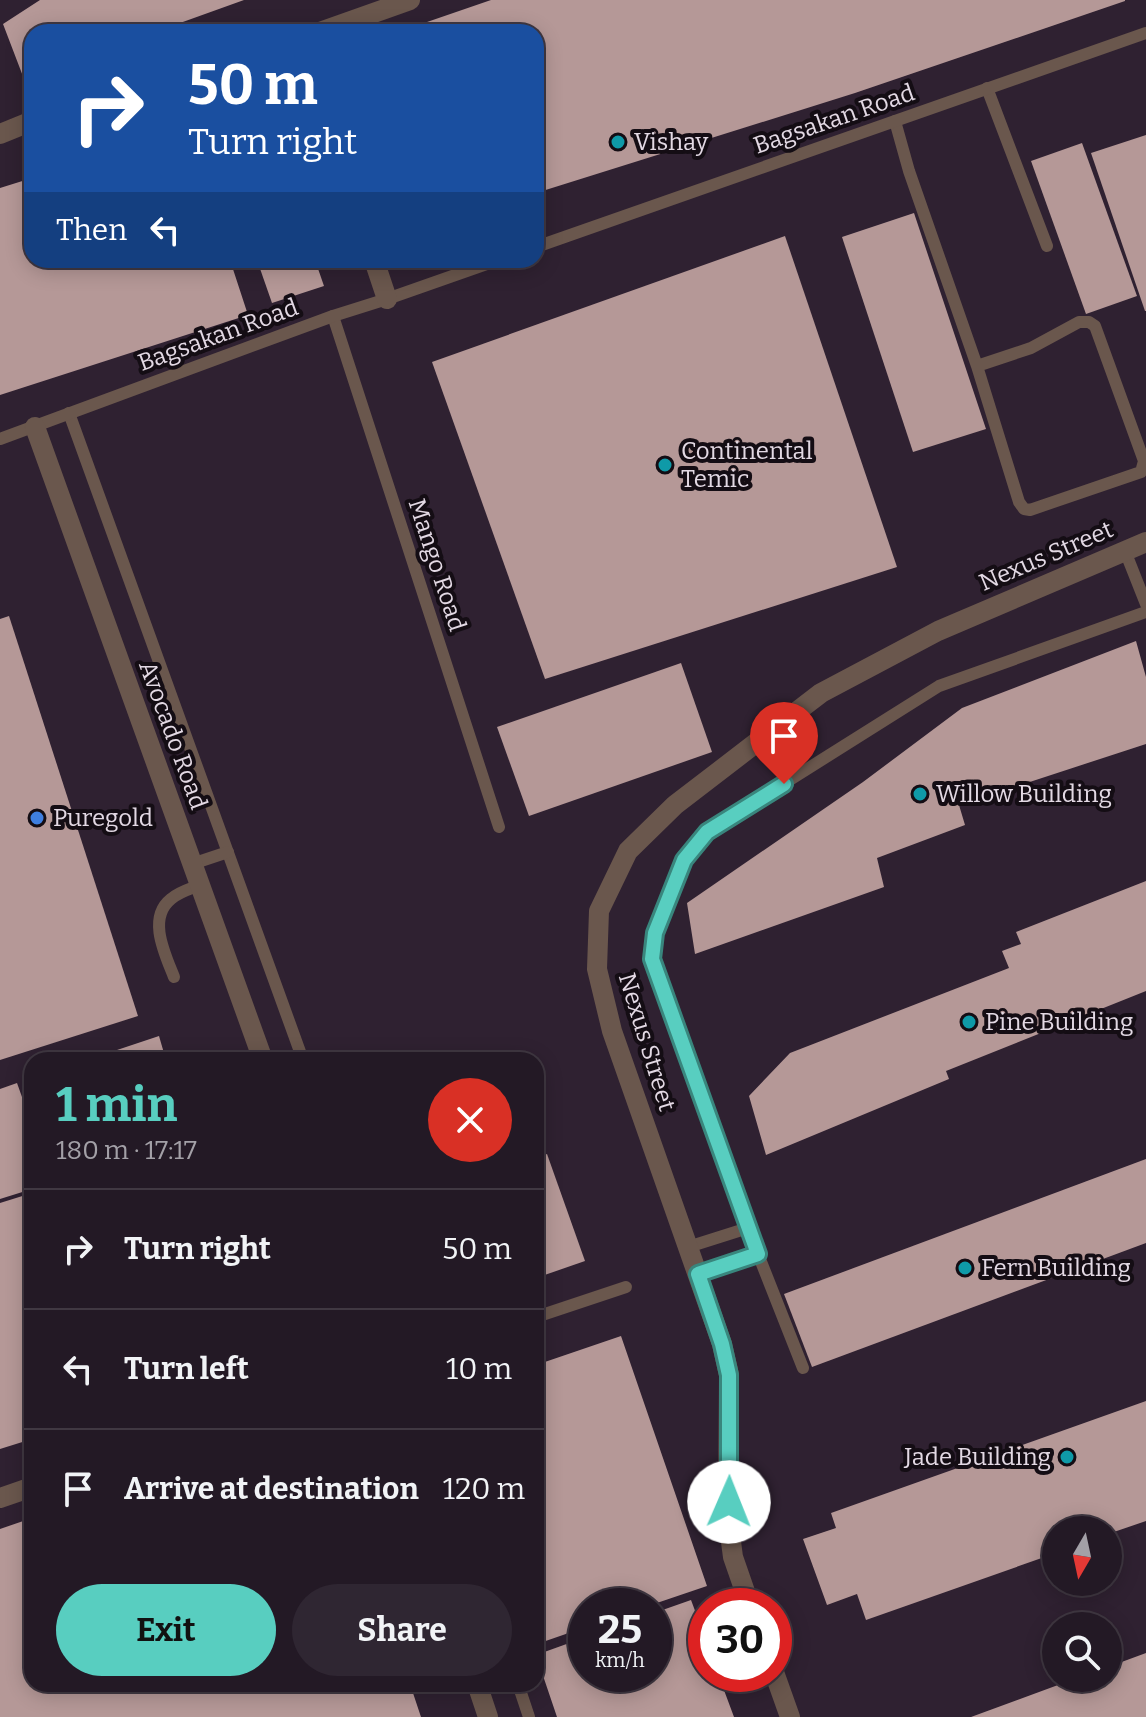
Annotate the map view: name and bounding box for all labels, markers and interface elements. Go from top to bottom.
text: 50 m [188,52,318,119]
icon: right [56,56,160,160]
street label: Bagsakan Road [750,78,918,160]
text: Turn right [188,120,357,164]
place label: Vishay [634,128,709,156]
marker: Vishay [609,133,627,151]
icon: left [143,208,187,252]
text: Then [56,212,127,248]
street label: Bagsakan Road [134,293,302,377]
place label: Continental Temic [681,437,813,493]
marker: Continental Temic [656,456,674,474]
street label: Mango Road [402,495,472,635]
street label: Nexus Street [975,515,1117,597]
street label: Avocado Road [133,657,213,813]
pin [750,702,818,784]
icon: arrive [762,714,806,758]
place label: Willow Building [936,780,1112,808]
marker: Willow Building [911,785,929,803]
place label: Puregold [53,804,153,832]
marker: Puregold [28,809,46,827]
street label: Nexus Street [613,970,681,1115]
place label: Pine Building [985,1008,1133,1036]
marker: Pine Building [960,1013,978,1031]
text: 1 min [56,1076,177,1134]
button: close [428,1078,512,1162]
text: 180 m · 17:17 [56,1135,197,1166]
icon: right [56,1227,100,1271]
text: Turn right [124,1231,271,1267]
text: 50 m [442,1231,512,1267]
place label: Fern Building [981,1254,1131,1282]
marker: Fern Building [956,1259,974,1277]
icon: left [56,1347,100,1391]
text: Turn left [124,1351,249,1387]
text: 10 m [446,1351,512,1387]
place label: Jade Building [903,1443,1051,1471]
marker: Jade Building [1058,1448,1076,1466]
position arrow [687,1460,771,1544]
icon: arrive [56,1467,100,1511]
text: Arrive at destination [124,1471,419,1507]
text: 120 m [443,1471,525,1507]
north arrow [1042,1516,1122,1596]
map controls [1042,1516,1122,1692]
button: Exit [56,1584,276,1676]
button: Share [292,1584,512,1676]
speed limit sign: 30 [688,1588,792,1692]
text: 25 [598,1606,642,1654]
button: search [1042,1612,1122,1692]
text: km/h [595,1648,645,1672]

